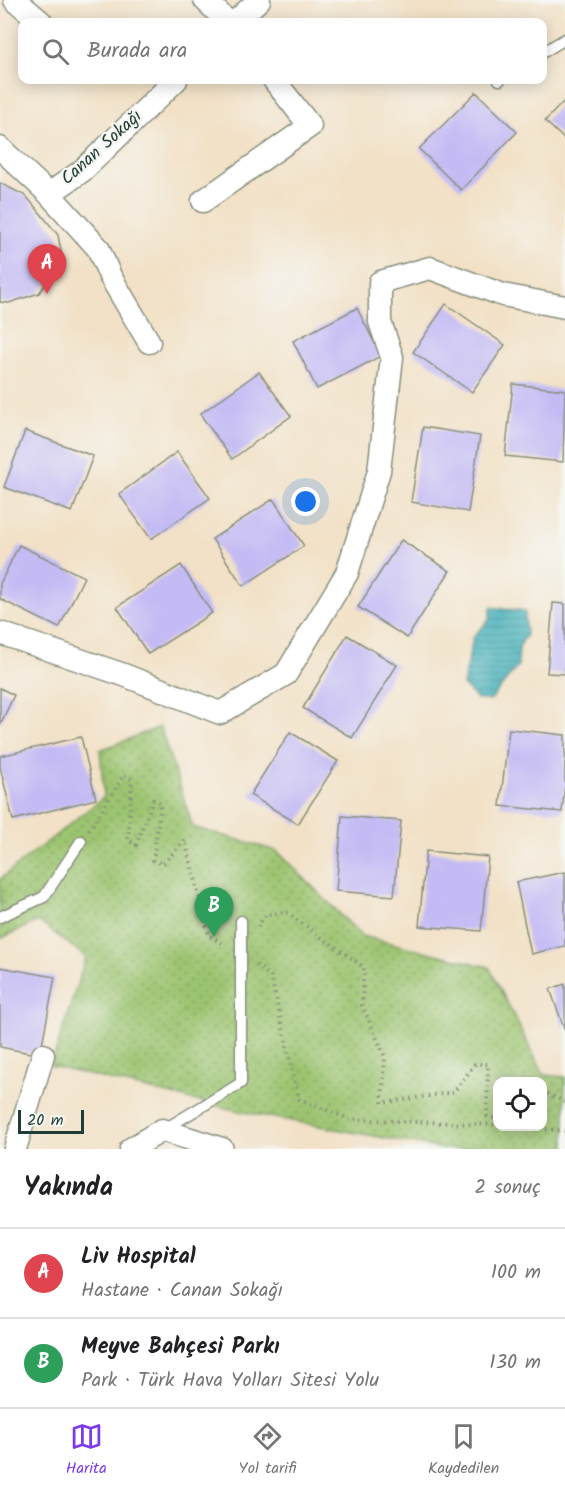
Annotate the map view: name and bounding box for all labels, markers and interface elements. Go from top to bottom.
search box [18,18,547,84]
text: Burada ara [87,34,187,69]
icon: search [39,35,72,68]
street label: Canan Sokağı [54,103,150,193]
pin: A [28,244,66,294]
your location [291,487,320,516]
pin: B [194,888,234,937]
map controls [493,1077,547,1131]
button: locate [493,1077,547,1131]
scale bar [18,1107,84,1134]
text: 20 m [27,1108,63,1133]
text: Yakında [24,1167,113,1209]
text: 2 sonuç [475,1172,541,1204]
text: Liv Hospital [81,1240,196,1275]
text: A [37,1257,50,1289]
text: 100 m [491,1257,541,1289]
text: Hastane · Canan Sokağı [81,1275,283,1307]
text: Meyve Bahçesi Parkı [81,1330,280,1365]
text: B [37,1347,50,1379]
text: 130 m [489,1347,541,1379]
text: Park · Türk Hava Yolları Sitesi Yolu [81,1365,379,1397]
tab: Harita [66,1420,107,1481]
tab: Yol tarifi [238,1420,296,1481]
tab: Kaydedilen [428,1420,499,1481]

